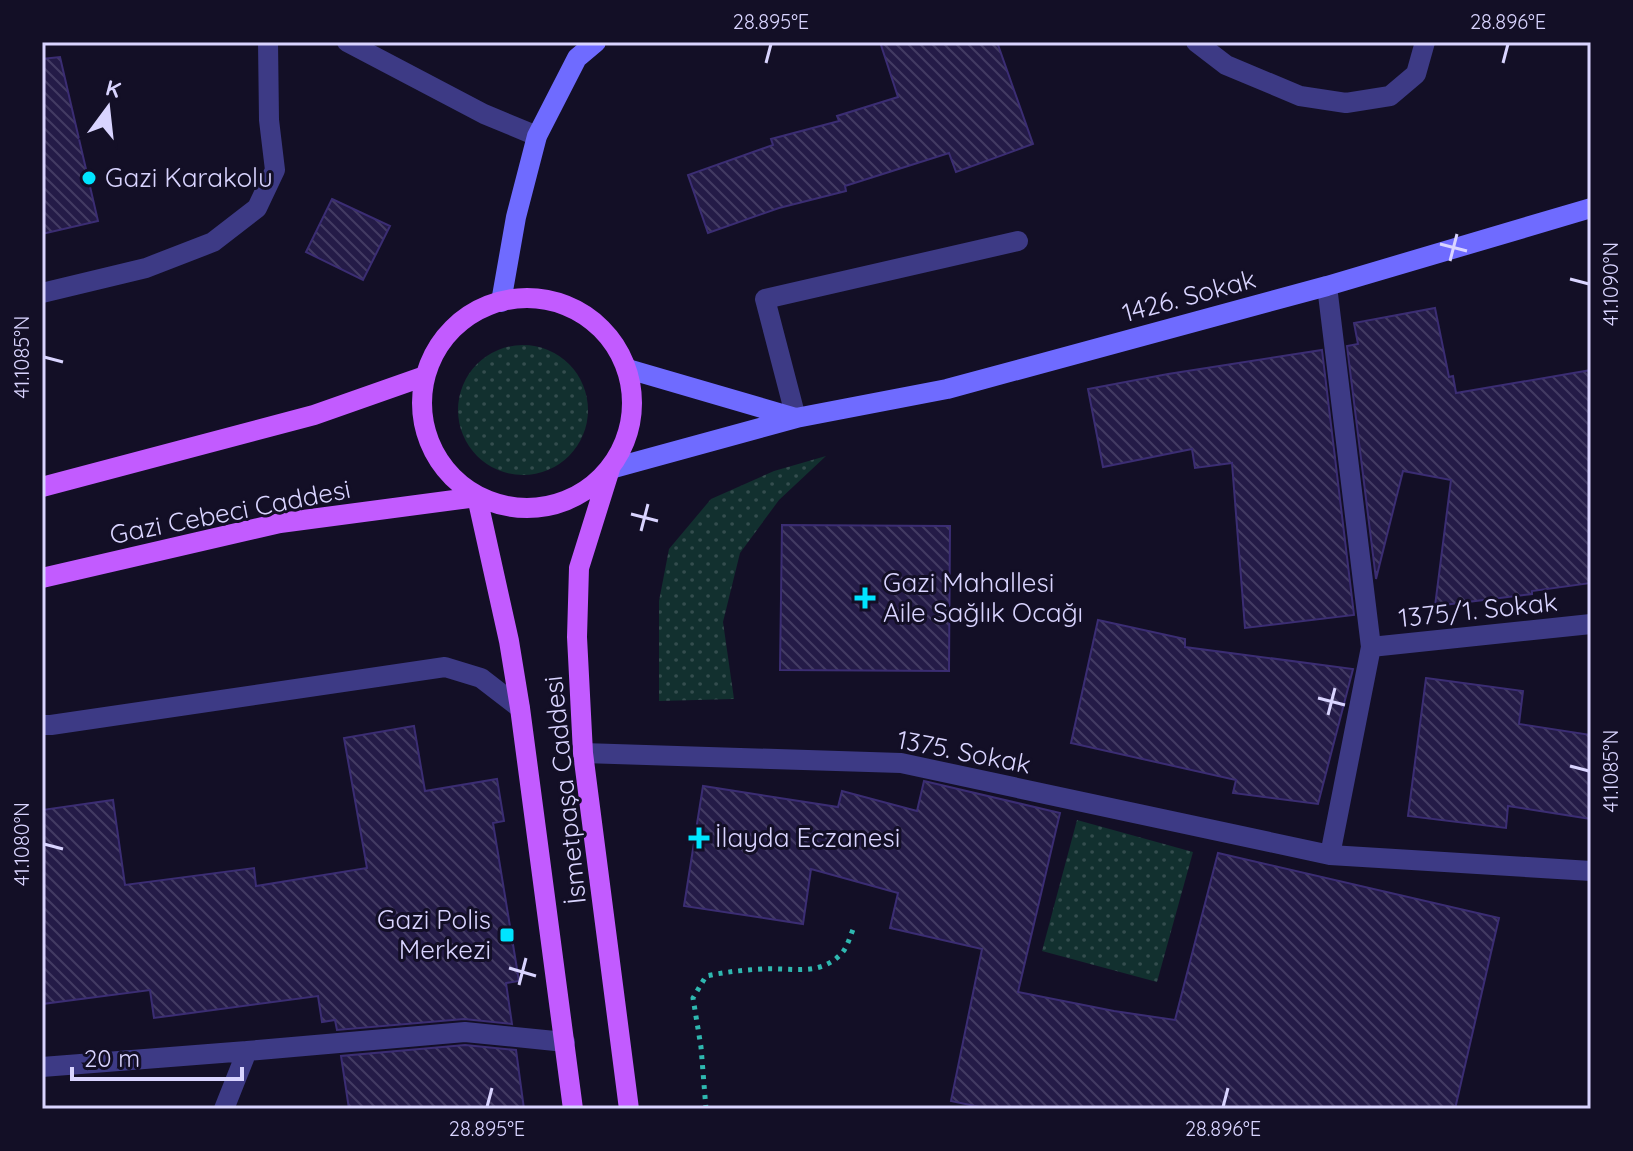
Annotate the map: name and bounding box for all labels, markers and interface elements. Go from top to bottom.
text: 28.895°E [733,9,809,34]
text: 28.896°E [1470,9,1546,34]
north arrow [68,68,148,148]
text: K [103,73,124,104]
place label: Gazi Karakolu [105,161,273,194]
marker: Gazi Karakolu [80,169,98,187]
text: 41.1090°N [1598,242,1623,326]
street label: 1426. Sokak [1118,262,1259,329]
text: 41.1085°N [9,316,34,398]
street label: Gazi Cebeci Caddesi [107,472,353,551]
place label: Gazi Mahallesi Aile Sağlık Ocağı [883,566,1083,629]
street label: 1375/1. Sokak [1397,585,1559,634]
marker: Gazi Mahallesi Aile Sağlık Ocağı [854,587,876,609]
street label: İsmetpaşa Caddesi [536,674,593,906]
street label: 1375. Sokak [894,722,1034,781]
text: 41.1085°N [1598,730,1623,812]
text: 41.1080°N [9,802,34,886]
place label: İlayda Eczanesi [715,821,900,854]
marker: İlayda Eczanesi [690,829,708,847]
place label: Gazi Polis Merkezi [377,903,491,966]
marker: Gazi Polis Merkezi [498,926,516,944]
scale bar [72,1031,242,1081]
text: 20 m [84,1043,140,1073]
text: 28.895°E [449,1116,525,1141]
text: 28.896°E [1185,1116,1261,1141]

